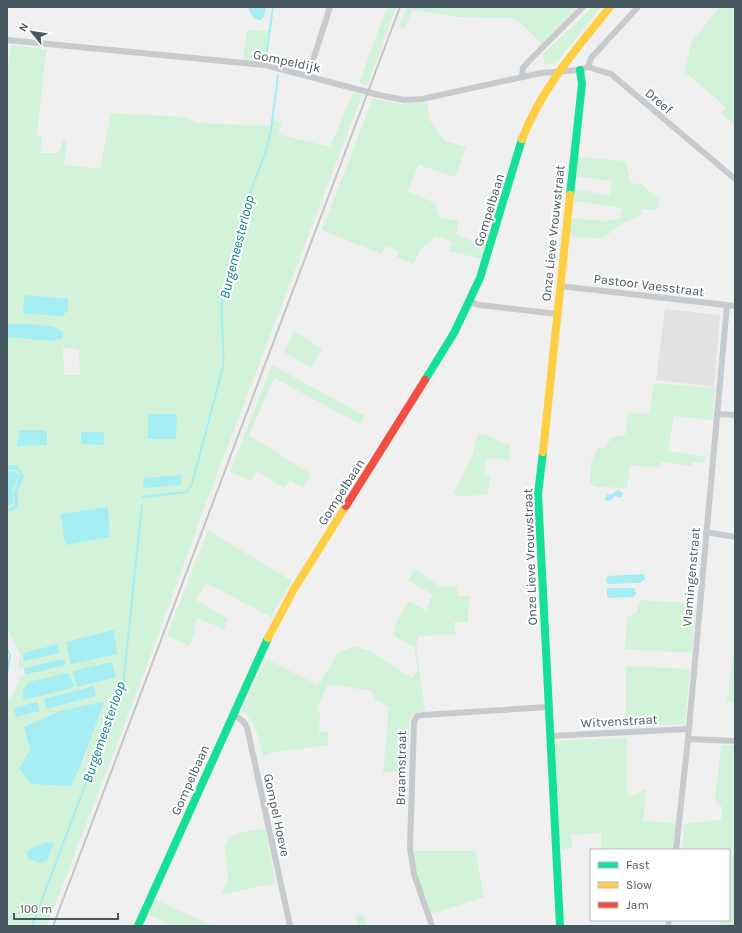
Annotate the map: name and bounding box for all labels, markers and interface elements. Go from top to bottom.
north arrow [12,12,52,52]
text: N [16,21,31,34]
street label: Gompeldijk [252,47,322,75]
street label: Dreef [642,85,676,117]
street label: Onze Lieve Vrouwstraat [538,164,568,302]
street label: Gompelbaan [471,172,507,248]
water label: Burgemeesterloop [216,193,258,300]
street label: Pastoor Vaesstraat [593,271,705,299]
street label: Gompelbaan [315,456,367,528]
street label: Onze Lieve Vrouwstraat [520,488,540,626]
street label: Vlamingenstraat [679,527,703,627]
water label: Burgemeesterloop [79,679,129,785]
street label: Witvenstraat [580,711,658,731]
street label: Braamstraat [393,730,409,806]
street label: Gompelbaan [168,742,212,818]
street label: Gompel Hoeve [261,772,293,858]
legend [590,849,730,921]
text: Fast [626,858,650,872]
text: Slow [626,878,652,892]
scale bar [14,895,118,921]
text: Jam [626,898,649,912]
text: 100 m [20,902,52,916]

